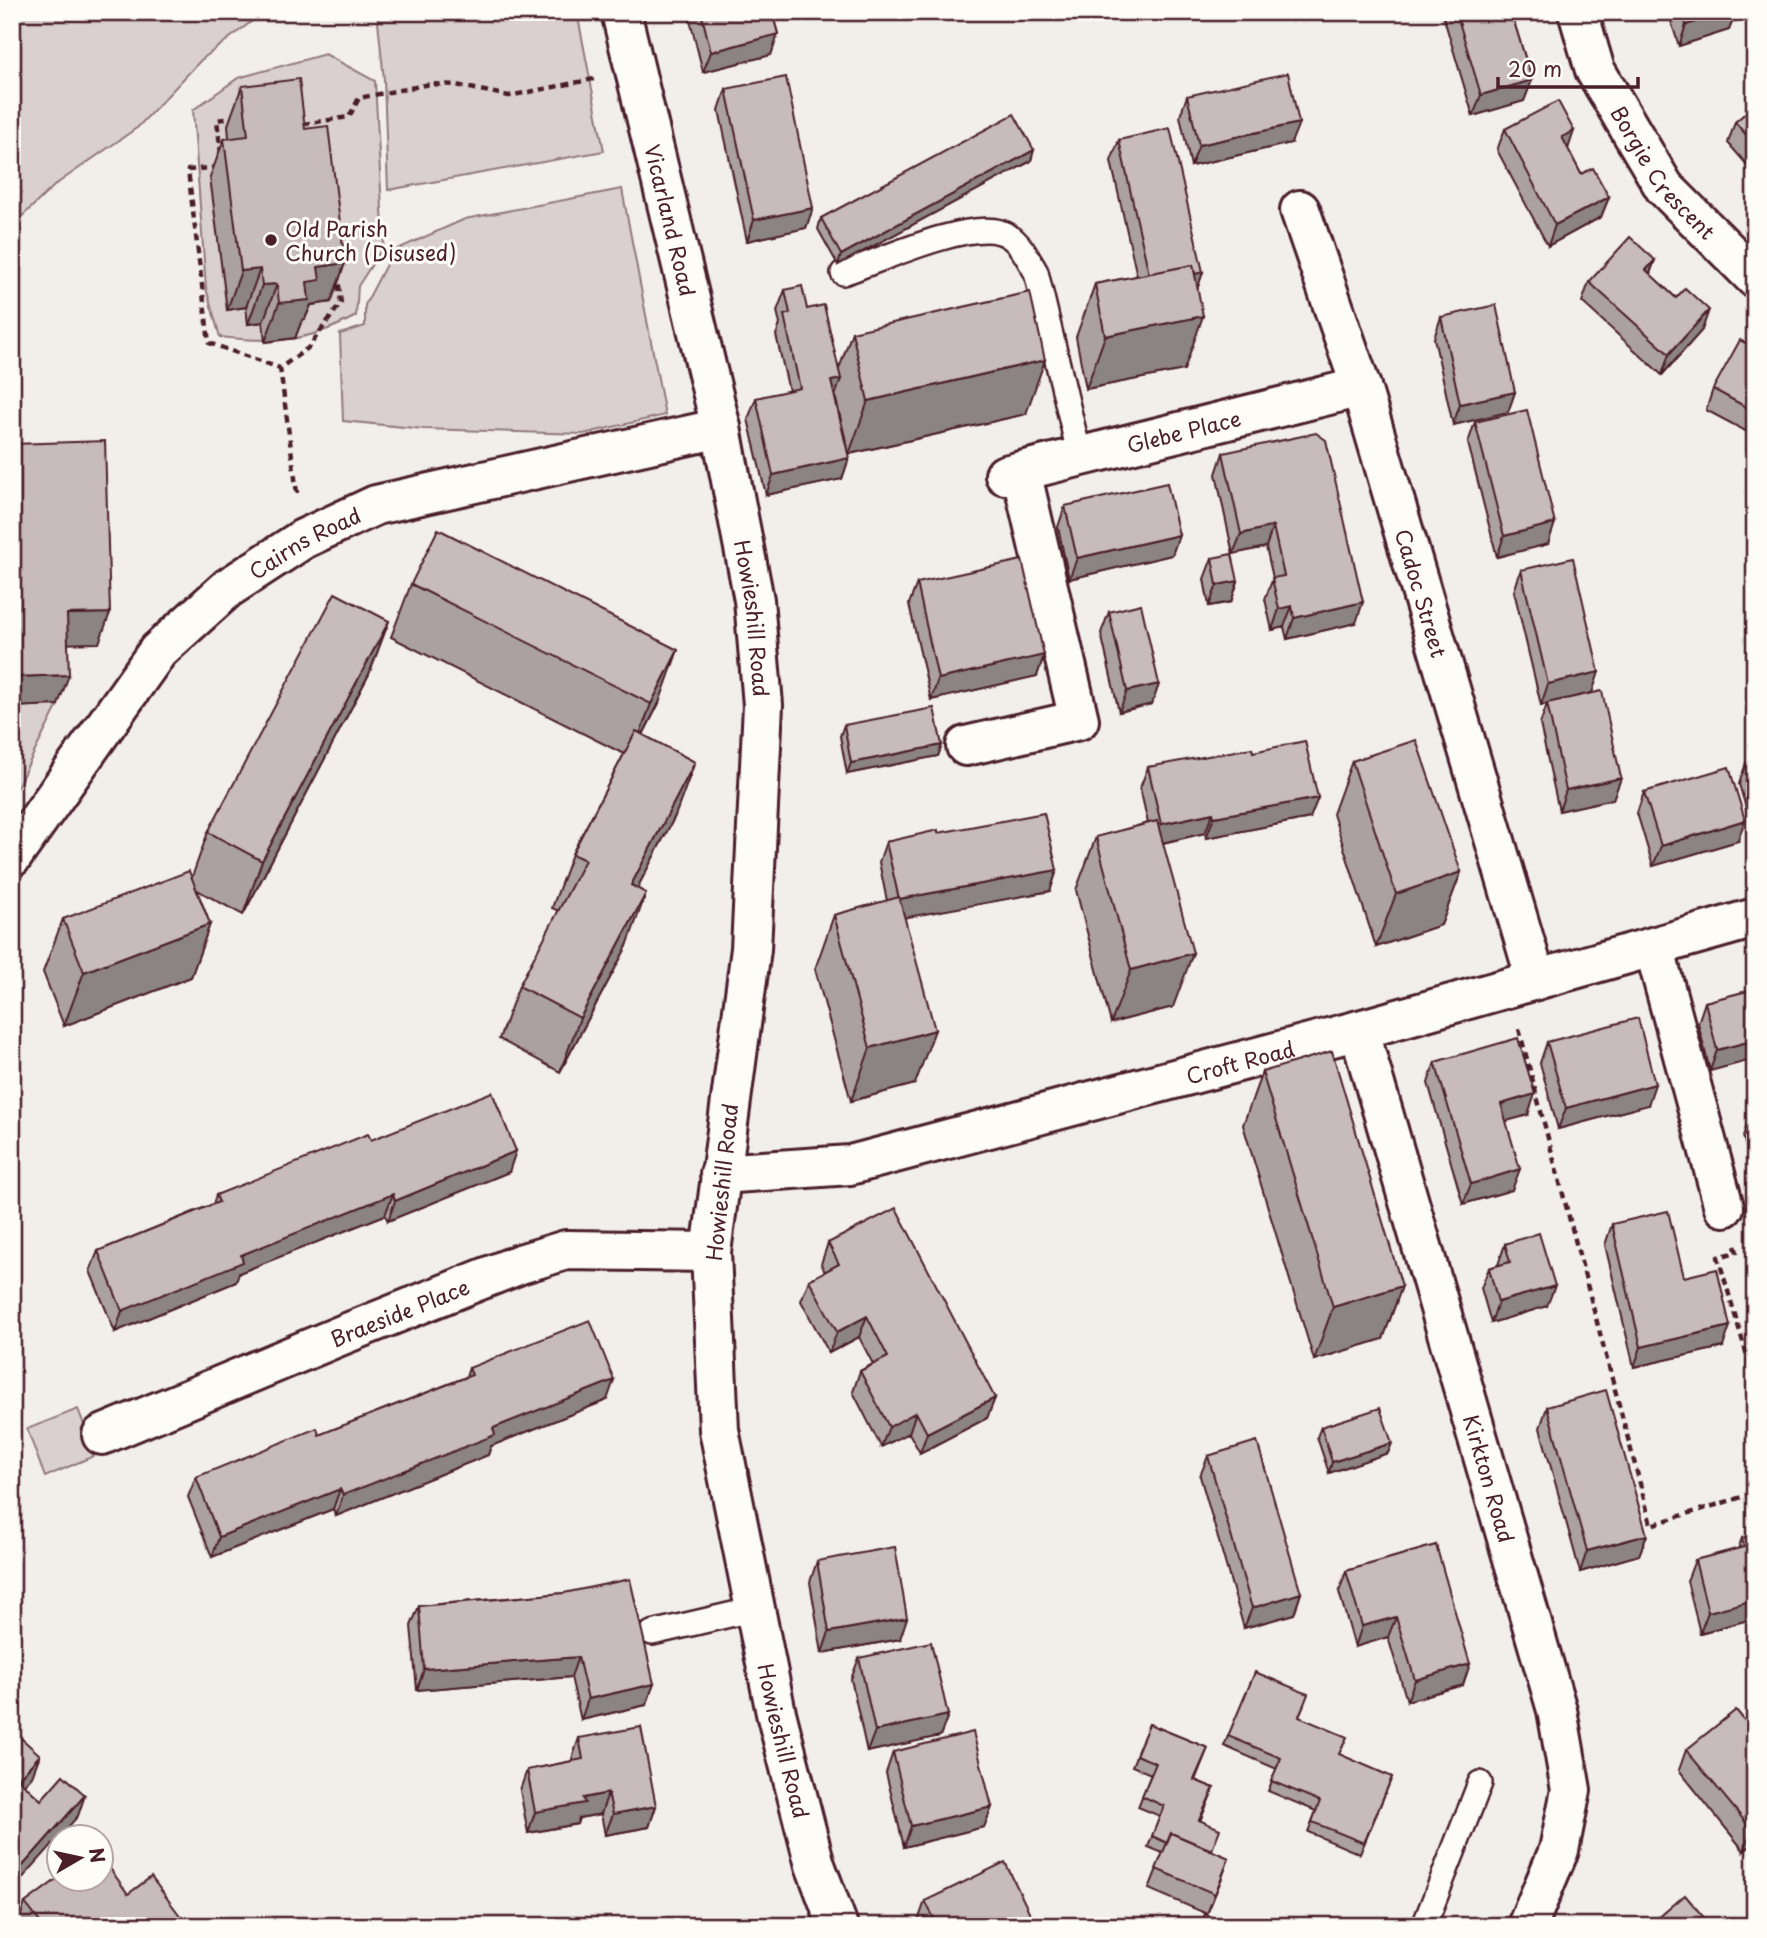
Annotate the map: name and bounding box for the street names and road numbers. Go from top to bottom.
street label: Borgie Crescent [1603,99,1723,246]
street label: Vicarland Road [637,141,705,299]
street label: Glebe Place [1123,401,1244,460]
street label: Cairns Road [242,498,366,587]
street label: Cadoc Street [1388,525,1456,661]
street label: Howieshill Road [727,537,778,698]
street label: Croft Road [1182,1032,1298,1091]
street label: Howieshill Road [697,1102,745,1262]
street label: Braeside Place [325,1270,474,1354]
street label: Kirkton Road [1456,1410,1523,1546]
street label: Howieshill Road [750,1661,818,1822]

